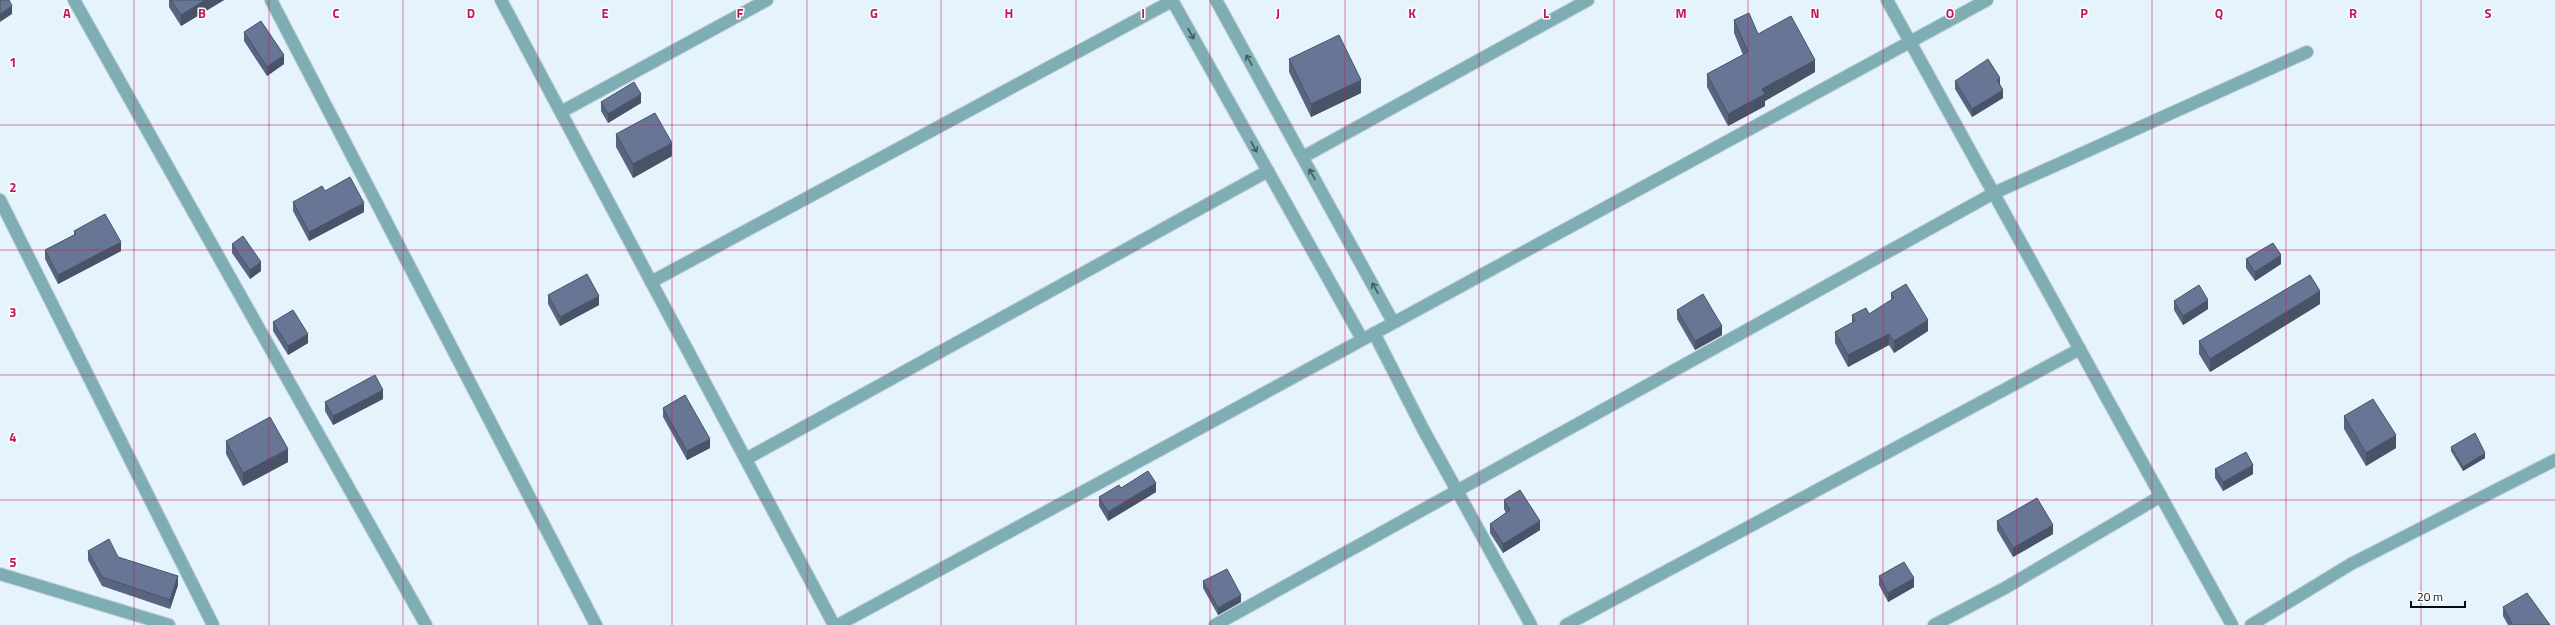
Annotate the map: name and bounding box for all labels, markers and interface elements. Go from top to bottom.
text: A [63,3,71,23]
text: B [198,3,206,23]
text: C [332,3,340,23]
text: D [467,3,475,23]
text: E [601,3,609,23]
text: F [737,3,744,23]
text: G [870,3,878,23]
text: H [1005,3,1013,23]
text: I [1141,3,1145,23]
text: J [1276,3,1280,23]
text: K [1408,3,1416,23]
text: L [1543,3,1549,23]
text: M [1675,3,1687,23]
text: N [1810,3,1820,23]
text: O [1946,3,1954,23]
text: P [2080,3,2088,23]
text: Q [2215,3,2223,23]
text: R [2349,3,2357,23]
text: S [2484,3,2492,23]
one-way arrow [1187,28,1195,40]
text: 1 [9,52,17,72]
one-way arrow [1245,54,1253,66]
one-way arrow [1251,141,1259,153]
one-way arrow [1308,168,1315,180]
text: 2 [9,177,17,197]
one-way arrow [1370,282,1378,294]
text: 3 [9,302,17,322]
text: 4 [9,427,17,447]
text: 5 [9,552,17,572]
scale bar [2411,583,2465,609]
text: 20 m [2417,587,2443,606]

